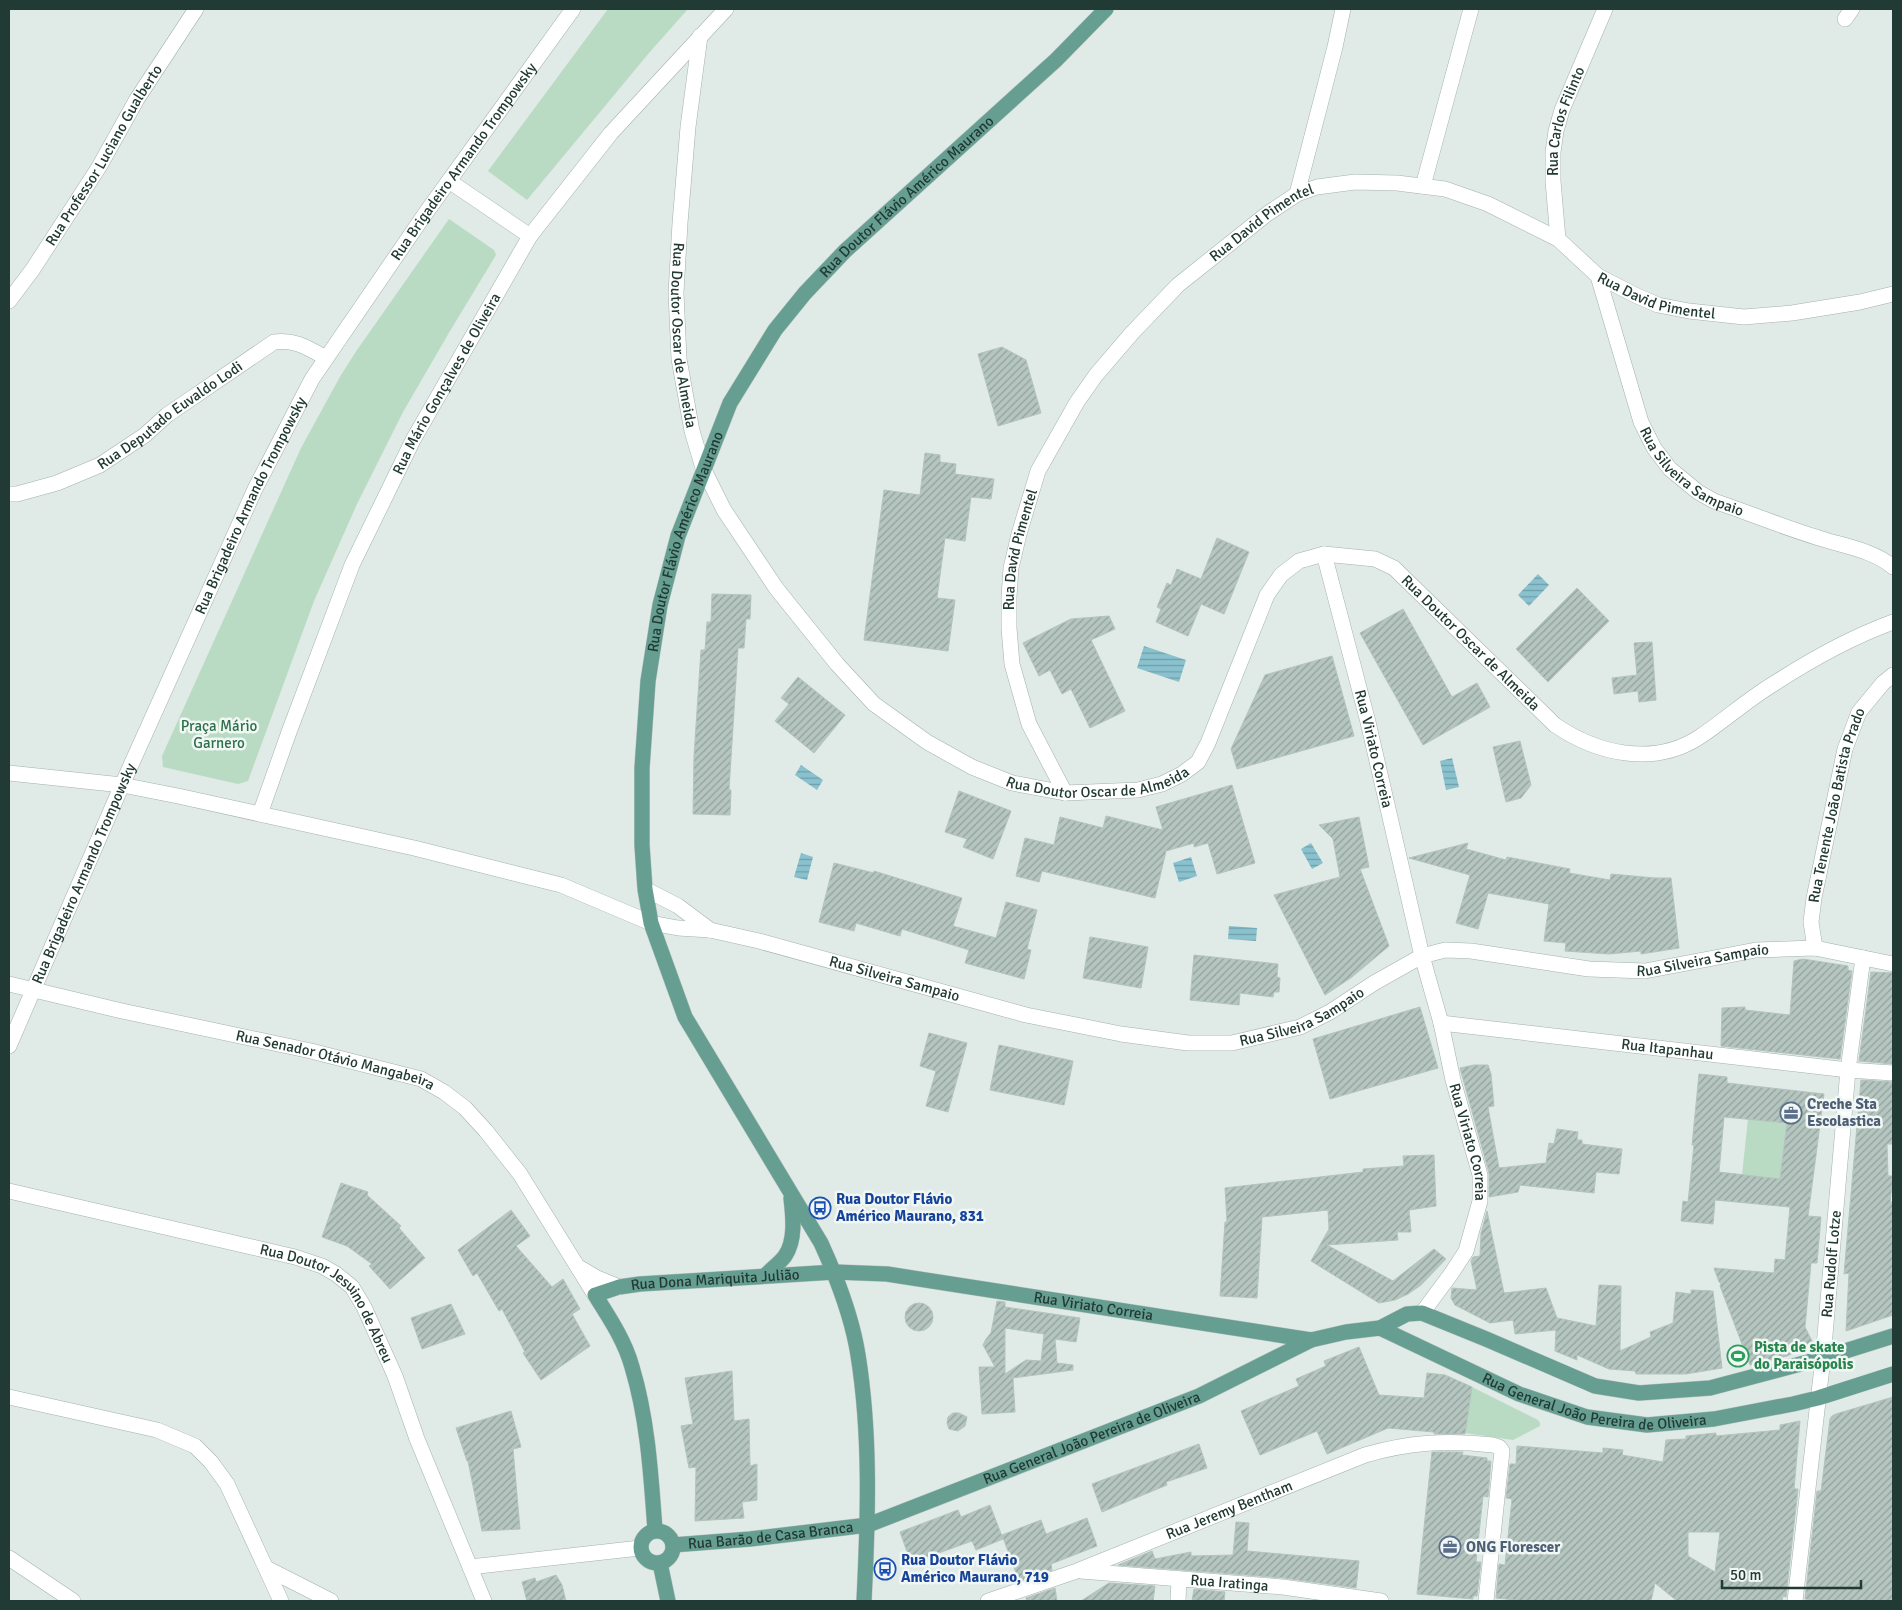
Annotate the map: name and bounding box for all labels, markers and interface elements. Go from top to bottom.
street label: Rua Brigadeiro Armando Trompowsky [387,59,540,264]
street label: Rua Professor Luciano Gualberto [41,61,166,249]
street label: Rua Carlos Filinto [1544,64,1589,176]
street label: Rua Doutor Flávio Américo Maurano [816,112,998,281]
street label: Rua David Pimentel [1206,180,1316,265]
street label: Rua Doutor Oscar de Almeida [667,242,700,430]
street label: Rua David Pimentel [1594,268,1716,323]
street label: Rua Mário Gonçalves de Oliveira [389,290,504,477]
street label: Rua Deputado Euvaldo Lodi [94,357,246,473]
street label: Rua Brigadeiro Armando Trompowsky [191,394,310,617]
street label: Rua Silveira Sampaio [1636,424,1746,520]
street label: Rua Doutor Flávio Américo Maurano [644,429,727,653]
street label: Rua David Pimentel [1000,487,1041,610]
street label: Rua Doutor Oscar de Almeida [1398,571,1544,714]
street label: Rua Viriato Correia [1351,688,1397,810]
street label: Rua Tenente João Batista Prado [1804,705,1869,904]
park label: Praça Mário Garnero [181,717,257,752]
street label: Rua Brigadeiro Armando Trompowsky [28,760,140,987]
street label: Rua Doutor Oscar de Almeida [1003,763,1193,802]
street label: Rua Silveira Sampaio [1636,941,1769,980]
street label: Rua Silveira Sampaio [827,952,962,1005]
street label: Rua Silveira Sampaio [1238,983,1368,1050]
street label: Rua Senador Otávio Mangabeira [234,1026,438,1094]
street label: Rua Itapanhau [1620,1035,1715,1063]
street label: Rua Viriato Correia [1445,1081,1489,1201]
place label: Creche Sta Escolastica [1807,1095,1881,1130]
office icon: Creche Sta Escolastica [1779,1101,1803,1125]
place label: Rua Doutor Flávio Américo Maurano, 831 [836,1190,984,1225]
bus stop icon: Rua Doutor Flávio Américo Maurano, 831 [808,1196,832,1220]
street label: Rua Rudolf Lotze [1818,1210,1845,1318]
street label: Rua Doutor Jesuino de Abreu [258,1240,397,1366]
street label: Rua Dona Mariquita Julião [630,1265,800,1294]
street label: Rua Viriato Correia [1032,1288,1154,1324]
place label: Pista de skate do Paraisópolis [1754,1338,1854,1373]
sports icon: Pista de skate do Paraisópolis [1726,1344,1750,1368]
street label: Rua General João Pereira de Oliveira [1479,1369,1707,1434]
street label: Rua General João Pereira de Oliveira [980,1387,1203,1488]
street label: Rua Jeremy Bentham [1163,1476,1295,1543]
street label: Rua Barão de Casa Branca [687,1518,854,1553]
office icon: ONG Florescer [1438,1535,1462,1559]
place label: ONG Florescer [1466,1538,1560,1556]
place label: Rua Doutor Flávio Américo Maurano, 719 [901,1551,1049,1586]
bus stop icon: Rua Doutor Flávio Américo Maurano, 719 [873,1557,897,1581]
scale bar [1722,1558,1861,1590]
text: 50 m [1730,1566,1761,1584]
street label: Rua Iratinga [1190,1571,1269,1595]

